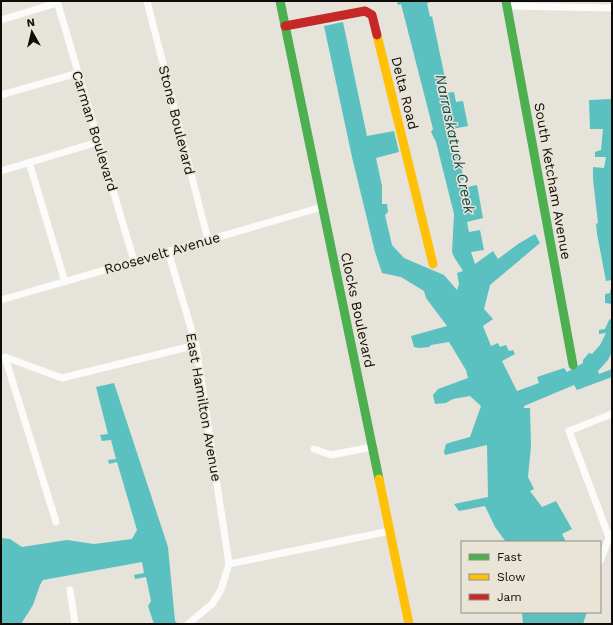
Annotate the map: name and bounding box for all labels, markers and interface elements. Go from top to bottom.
north arrow [12,12,52,52]
text: N [26,16,36,30]
street label: Delta Road [388,55,422,131]
street label: Stone Boulevard [156,64,198,176]
street label: Carman Boulevard [69,69,121,193]
water label: Narraskatuck Creek [431,73,479,216]
street label: South Ketcham Avenue [531,101,575,261]
street label: Roosevelt Avenue [102,229,222,277]
street label: Clocks Boulevard [338,251,378,369]
street label: East Hamilton Avenue [183,331,225,483]
legend [461,541,601,613]
text: Fast [497,550,522,564]
text: Slow [497,570,525,584]
text: Jam [497,590,522,604]

